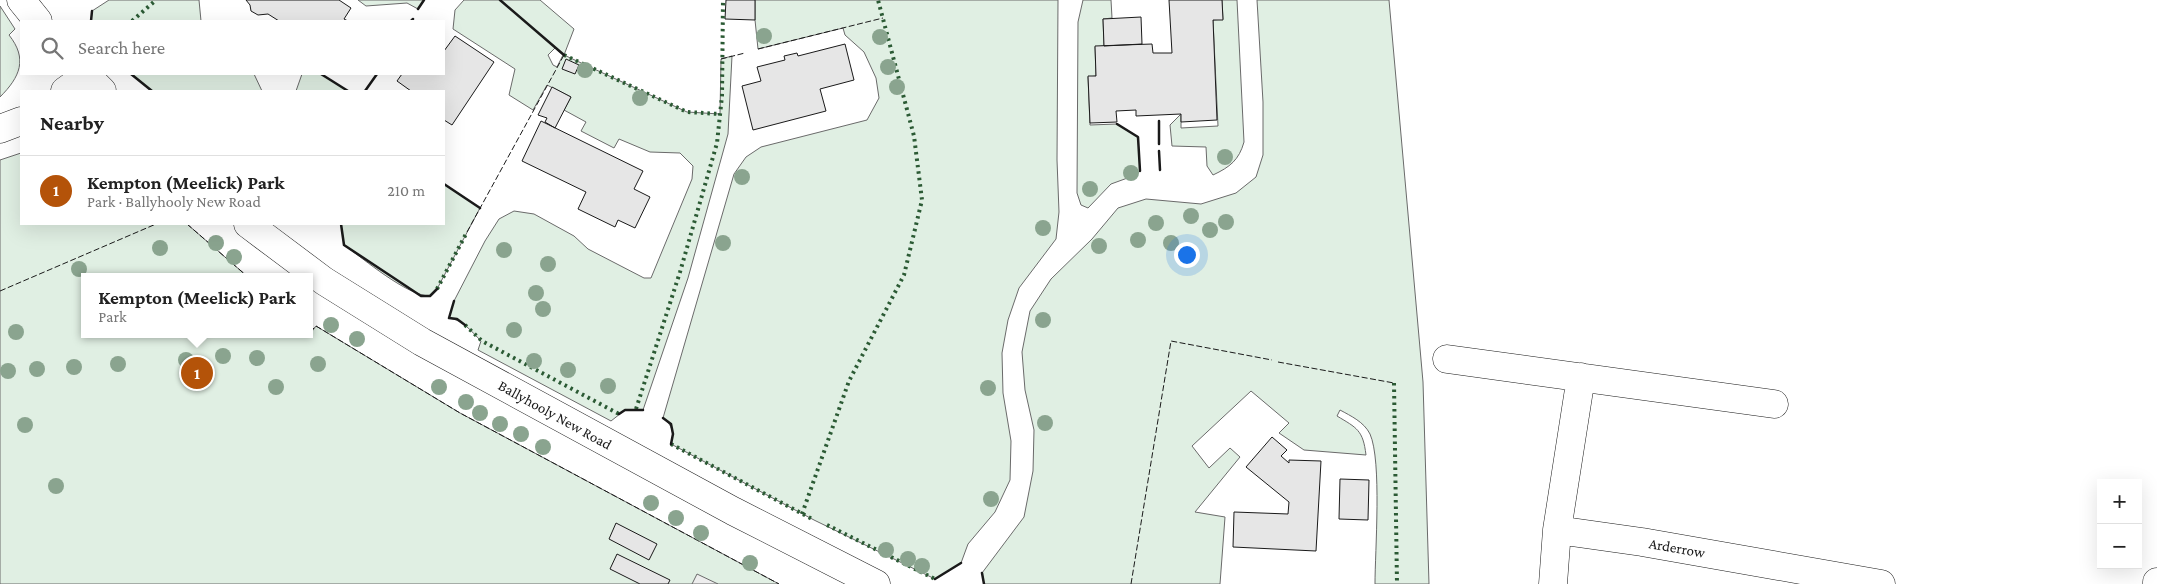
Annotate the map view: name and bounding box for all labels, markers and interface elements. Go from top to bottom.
search box [20,20,445,75]
icon: search [38,34,66,62]
text: Search here [78,37,165,58]
text: Nearby [40,111,104,135]
text: Kempton (Meelick) Park [87,172,285,193]
text: 1 [53,182,59,199]
text: 210 m [387,182,425,199]
text: Park · Ballyhooly New Road [87,193,261,210]
your location [1174,242,1200,268]
popup [81,273,313,338]
text: Kempton (Meelick) Park [98,287,296,308]
text: Park [98,308,127,325]
pin: 1 [181,354,213,392]
street label: Ballyhooly New Road [495,377,615,454]
map controls [2097,479,2142,569]
button: + [2097,479,2142,524]
button: − [2097,524,2142,569]
street label: Arderrow [1648,535,1707,561]

